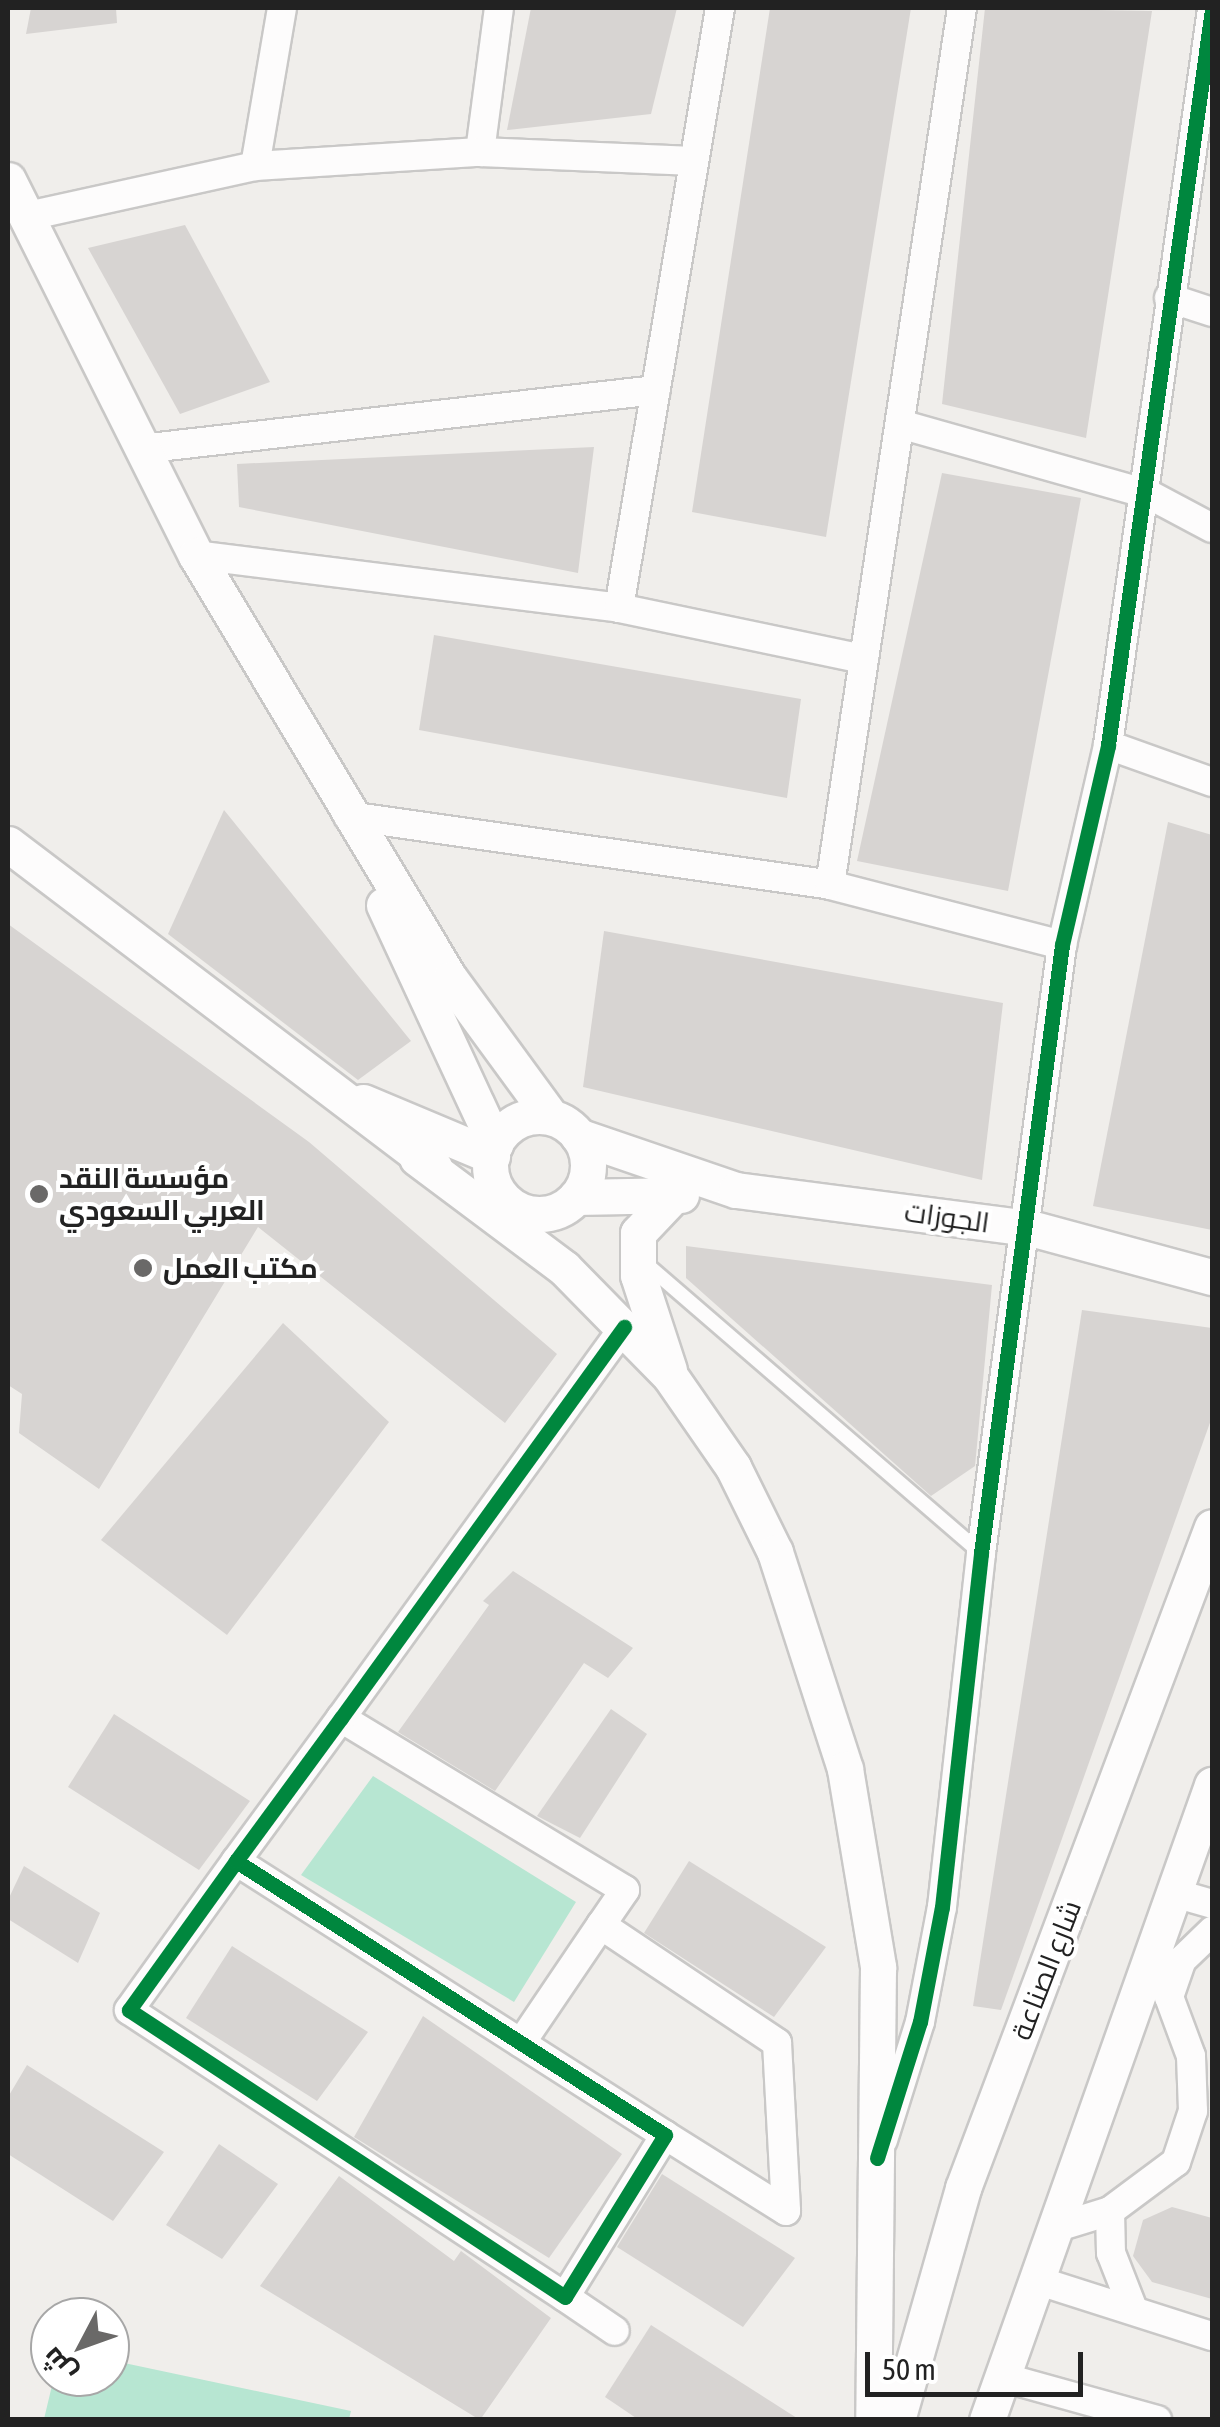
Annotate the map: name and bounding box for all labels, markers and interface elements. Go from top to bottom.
place label: مؤسسة النقد العربي السعودي [59,1161,265,1227]
marker: مؤسسة النقد العربي السعودي [28,1183,50,1205]
street label: الجوزات [902,1194,992,1240]
place label: مكتب العمل [163,1251,318,1285]
marker: مكتب العمل [132,1257,154,1279]
street label: شارع الصناعة [1004,1896,1088,2044]
north arrow [30,2297,130,2397]
scale bar [870,2332,1088,2394]
text: ش [35,2341,83,2389]
text: 50 m [882,2352,936,2386]

